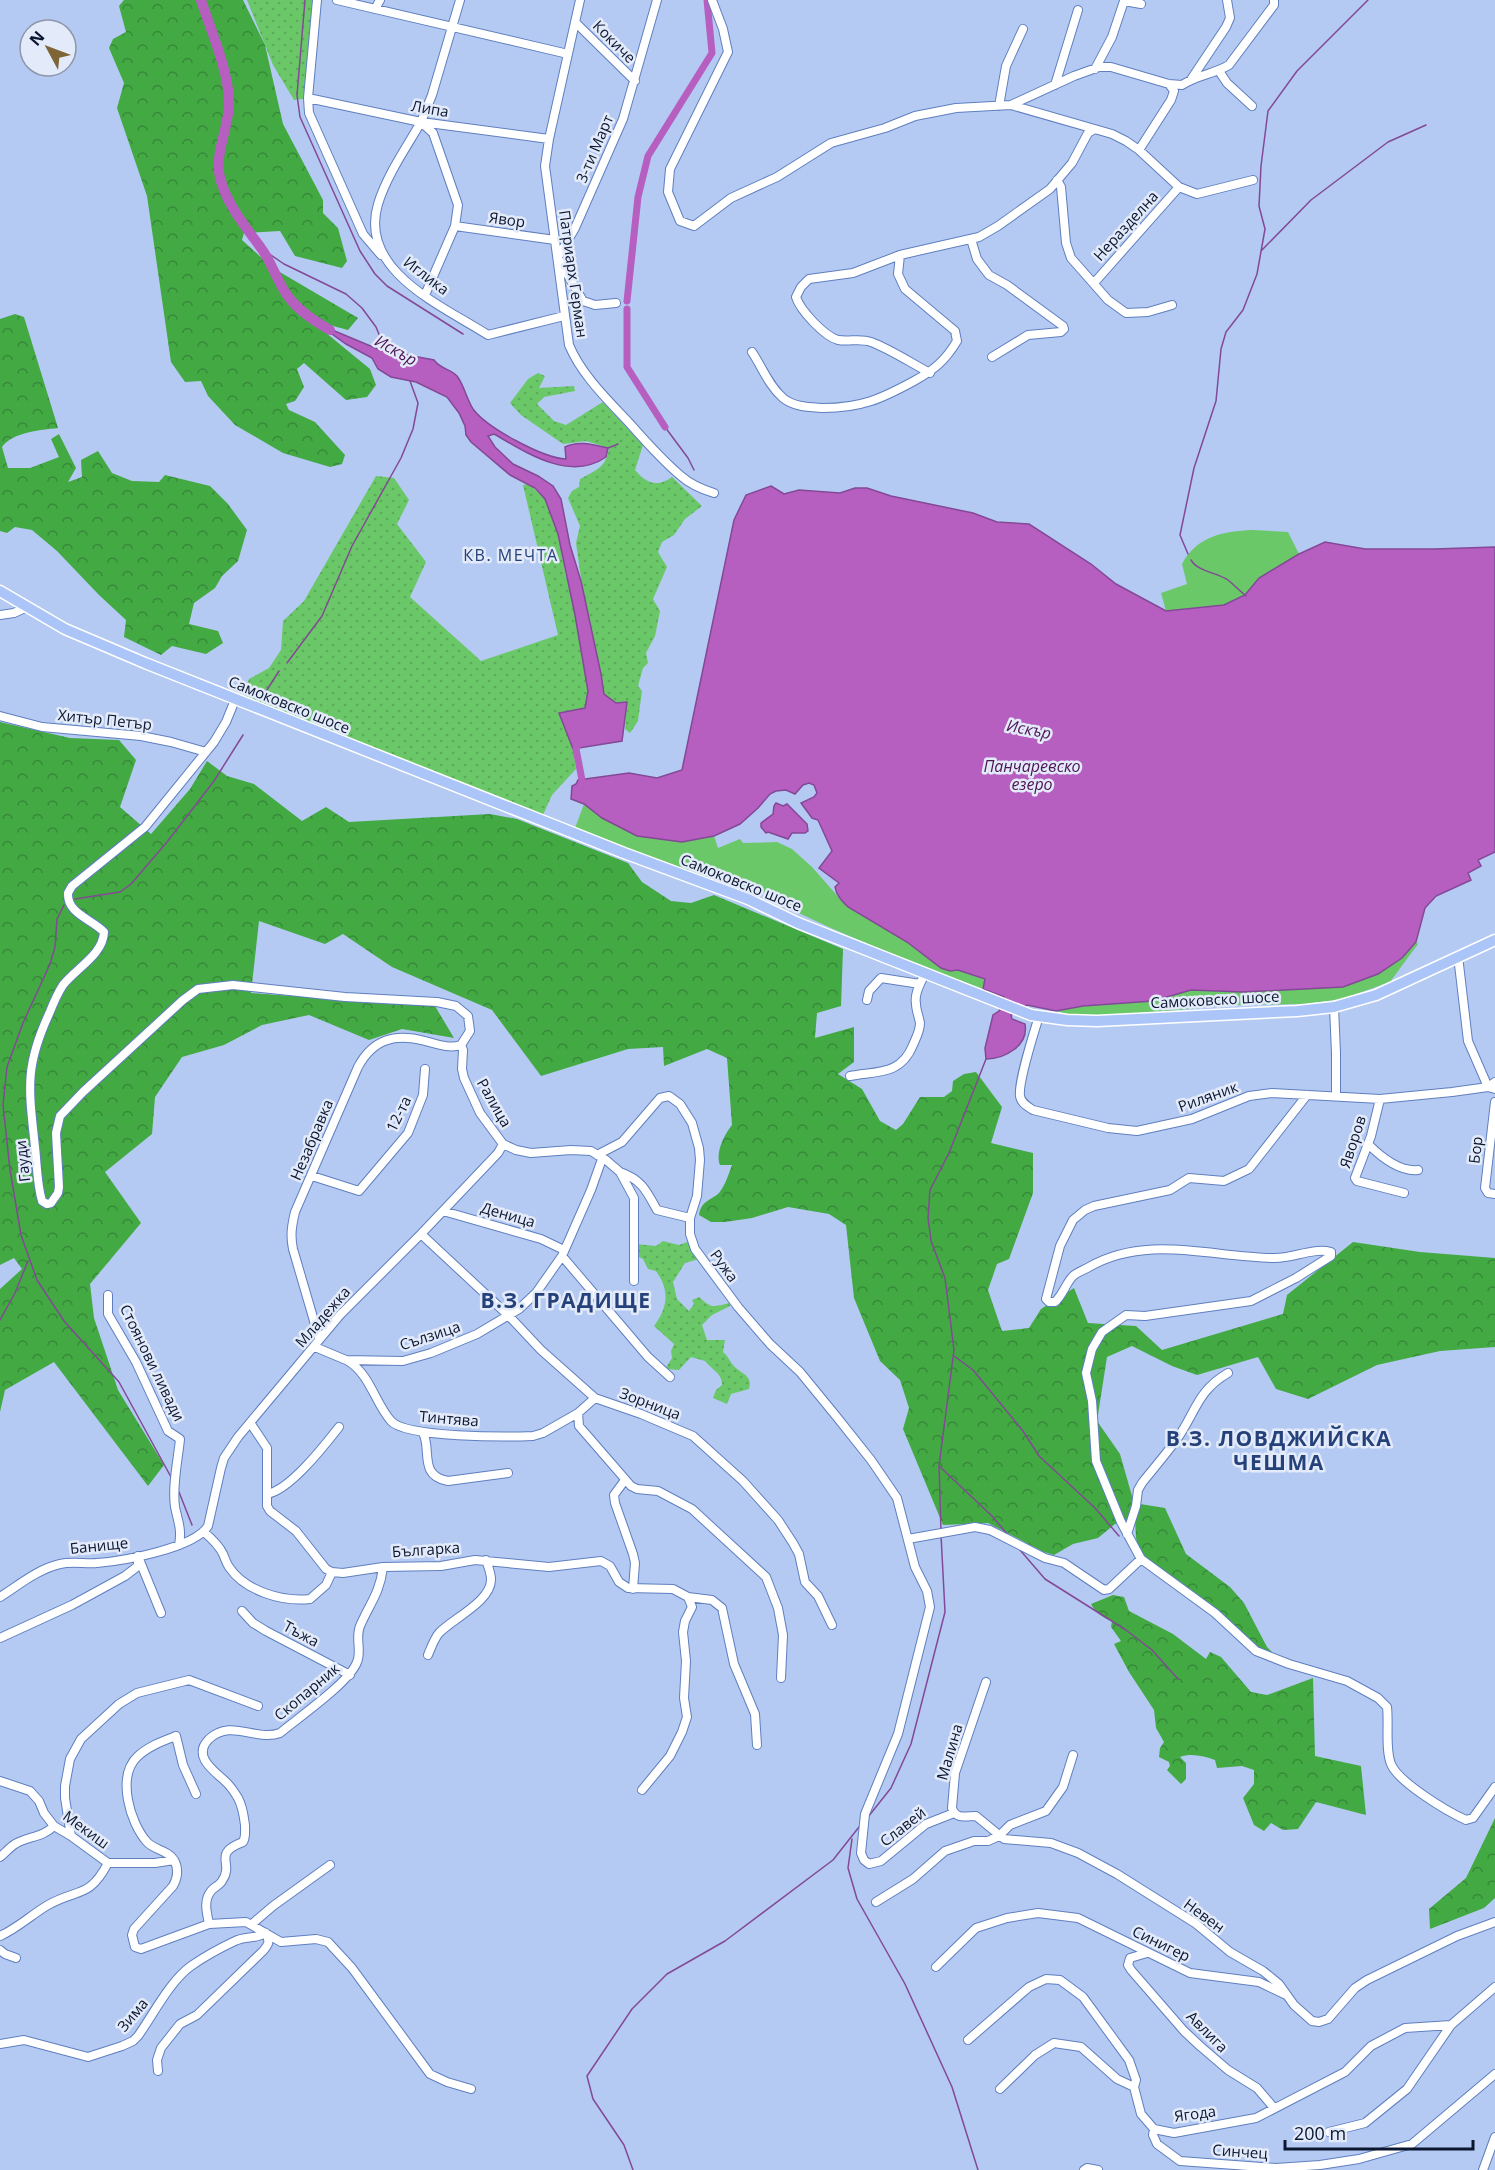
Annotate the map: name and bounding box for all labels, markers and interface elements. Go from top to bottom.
street label: Кокиче [589,15,641,67]
north arrow [18,18,78,78]
text: N [24,26,49,50]
street label: Липа [410,95,450,121]
street label: 3-ти Март [571,112,617,186]
street label: Неразделна [1088,186,1162,265]
street label: Явор [488,207,527,231]
street label: Патриарх Герман [555,209,593,339]
street label: Иглика [400,252,453,299]
water label: Искър [371,329,421,371]
district label: КВ. МЕЧТА [463,544,559,566]
street label: Самоковско шосе [226,671,353,738]
street label: Хитър Петър [57,704,153,734]
water label: Искър [1005,714,1053,744]
water label: Панчаревско езеро [983,755,1081,795]
street label: Самоковско шосе [678,849,805,916]
street label: Самоковско шосе [1150,986,1280,1012]
street label: Ралица [473,1074,517,1131]
street label: Риляник [1175,1076,1241,1116]
street label: 12-та [381,1092,415,1135]
street label: Незабравка [285,1096,337,1183]
street label: Яворов [1334,1113,1370,1170]
street label: Бор [1463,1135,1487,1165]
street label: Гауди [10,1139,34,1183]
street label: Деница [479,1197,538,1231]
street label: Ружа [706,1245,743,1286]
street label: Младежка [290,1282,354,1351]
district label: В.З. ГРАДИЩЕ [480,1286,652,1314]
street label: Стоянови ливади [116,1301,190,1424]
street label: Сълзица [397,1316,463,1354]
street label: Зорница [617,1382,684,1424]
street label: Тинтява [419,1405,480,1431]
district label: В.З. ЛОВДЖИЙСКА ЧЕШМА [1166,1424,1392,1476]
street label: Банище [69,1532,129,1558]
street label: Българка [391,1537,461,1561]
street label: Тъжа [280,1615,323,1651]
street label: Скопарник [269,1658,344,1725]
street label: Малина [931,1721,967,1782]
street label: Славей [875,1802,929,1850]
street label: Мекиш [59,1806,114,1853]
street label: Невен [1180,1894,1229,1937]
street label: Синигер [1129,1921,1194,1966]
street label: Зима [112,1994,152,2035]
street label: Авлига [1183,2006,1233,2056]
street label: Ягода [1173,2100,1217,2126]
scale bar [1285,2113,1472,2151]
text: 200 m [1294,2121,1346,2145]
street label: Синчец [1212,2139,1269,2163]

